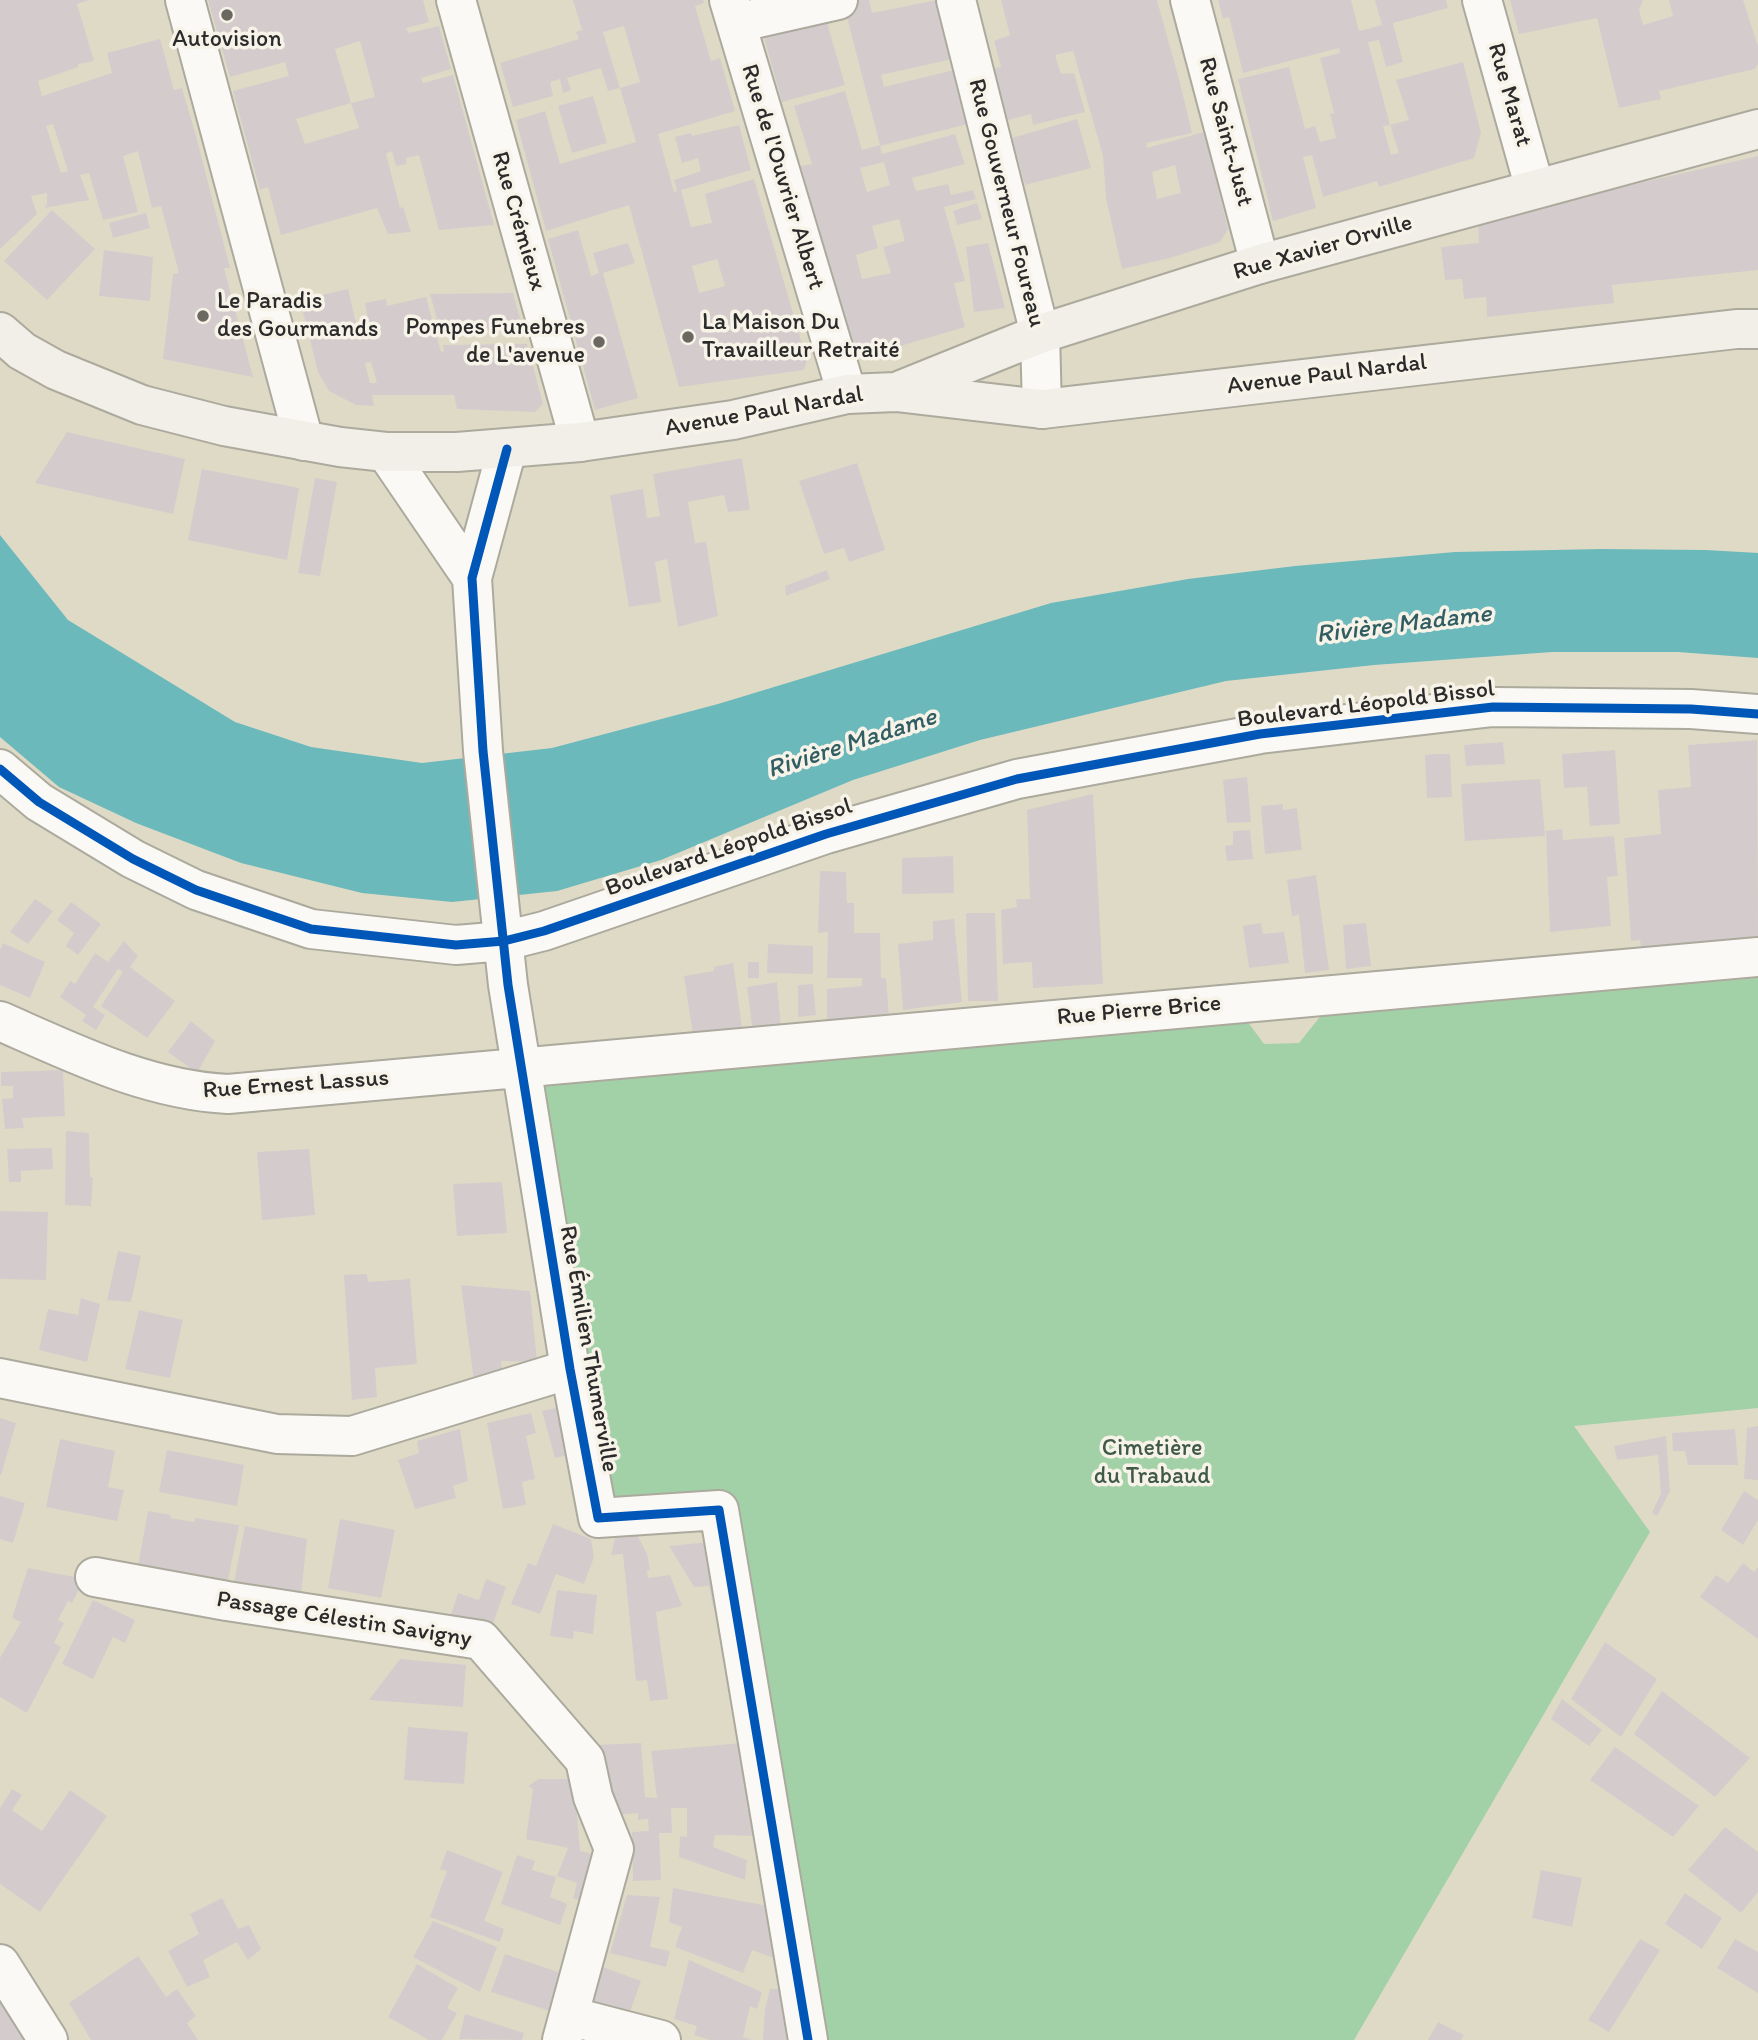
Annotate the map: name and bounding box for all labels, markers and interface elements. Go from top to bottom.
marker: Autovision [219,7,235,23]
place label: Autovision [172,26,282,54]
street label: Rue Marat [1481,40,1537,150]
street label: Rue Saint-Just [1191,54,1259,210]
street label: Rue de l'Ouvrier Albert [734,61,830,293]
street label: Rue Gouverneur Foureau [961,76,1051,330]
street label: Rue Crémieux [484,148,552,294]
street label: Rue Xavier Orville [1230,209,1416,287]
place label: Le Paradis des Gourmands [217,288,378,344]
marker: Le Paradis des Gourmands [195,308,211,324]
place label: La Maison Du Travailleur Retraité [702,309,900,365]
place label: Pompes Funebres de L'avenue [406,314,585,370]
marker: La Maison Du Travailleur Retraité [680,329,696,345]
marker: Pompes Funebres de L'avenue [591,334,607,350]
street label: Avenue Paul Nardal [1226,348,1428,402]
street label: Avenue Paul Nardal [663,380,865,444]
water label: Rivière Madame [1315,599,1493,651]
street label: Boulevard Léopold Bissol [1236,675,1496,735]
water label: Rivière Madame [763,702,941,786]
street label: Boulevard Léopold Bissol [602,792,856,904]
street label: Rue Pierre Brice [1056,989,1222,1033]
street label: Rue Ernest Lassus [202,1064,390,1106]
street label: Rue Émilien Thumerville [552,1224,624,1474]
park label: Cimetière du Trabaud [1094,1435,1210,1491]
street label: Passage Célestin Savigny [214,1586,474,1654]

